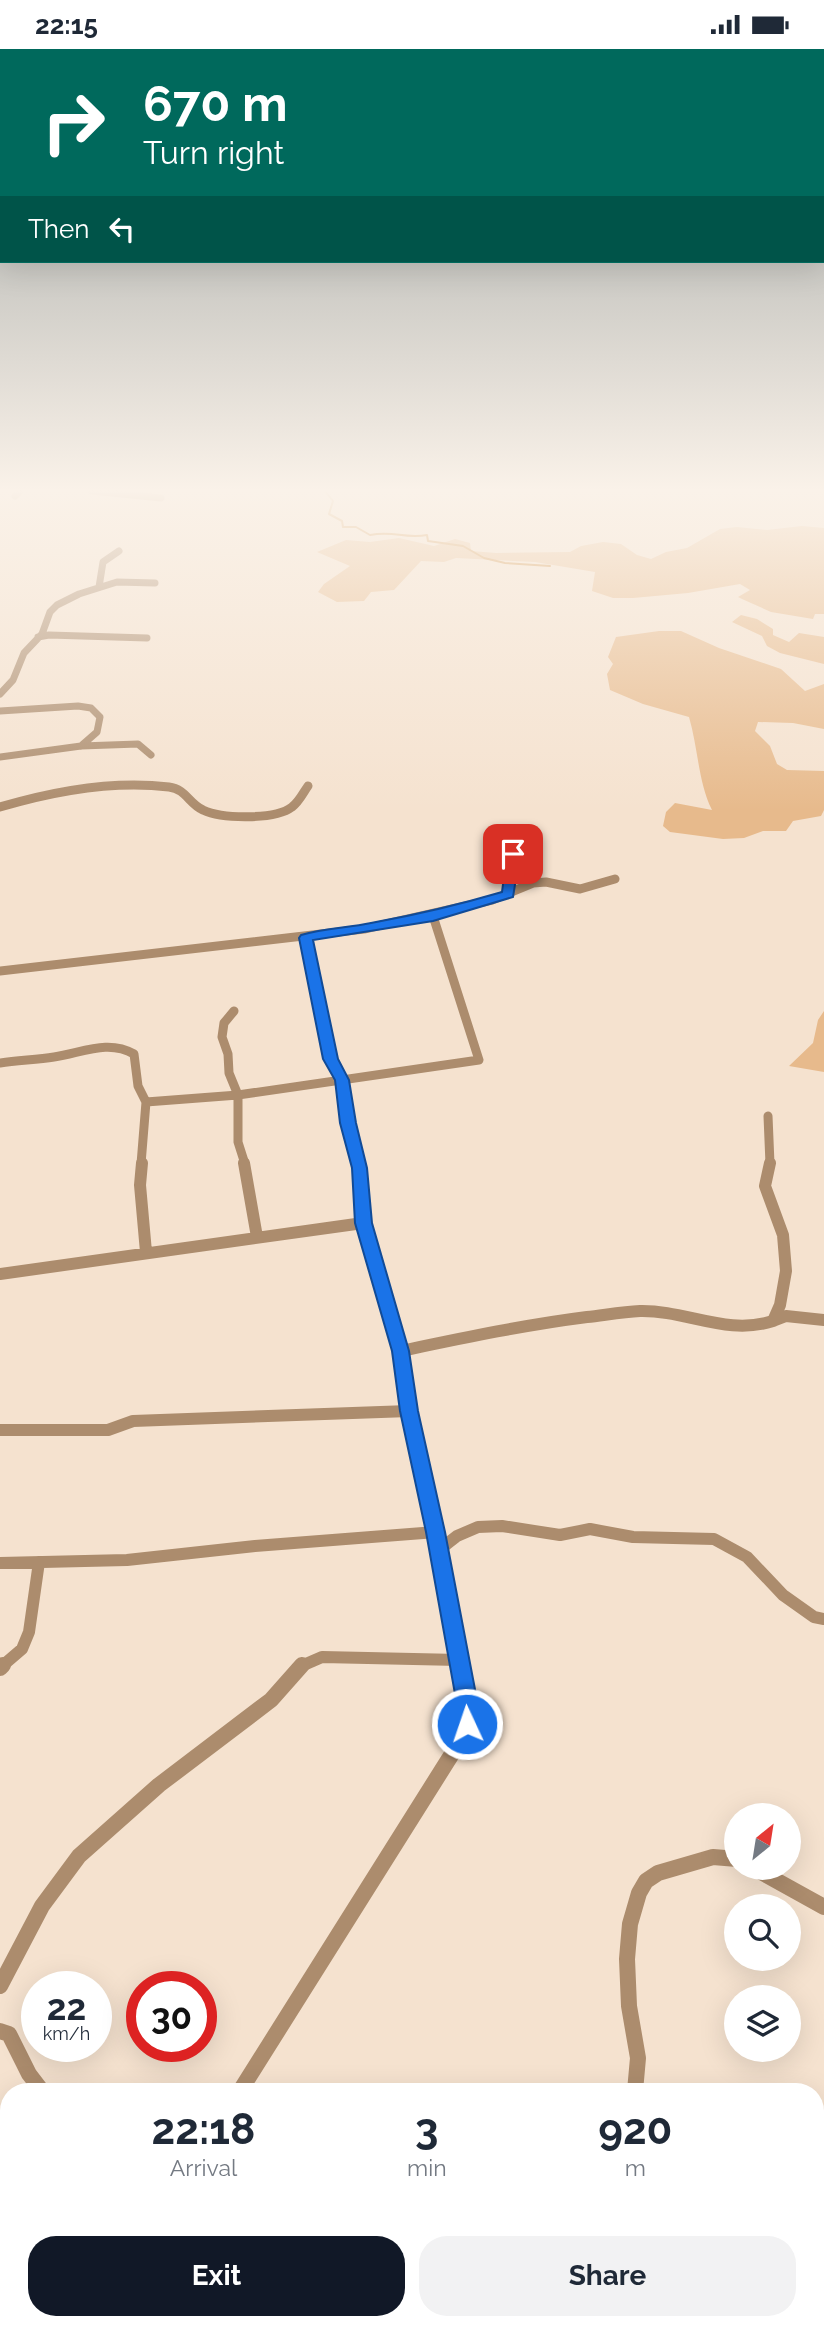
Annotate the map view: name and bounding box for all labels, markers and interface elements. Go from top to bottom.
text: 22:15 [35,10,98,40]
text: 670 m [143,75,288,132]
icon: right [28,77,119,168]
text: Turn right [143,134,284,171]
icon: left [103,210,141,248]
text: Then [28,214,89,244]
pin [483,824,543,884]
icon: arrive [494,835,532,873]
position arrow [430,1687,504,1761]
north arrow [724,1803,802,1879]
map controls [724,1803,801,2062]
button: search [724,1894,801,1971]
speed limit sign: 30 [126,1971,217,2062]
button: layers [724,1985,801,2062]
text: 22 [47,1987,86,2028]
text: km/h [43,2023,90,2044]
text: 22:18 [152,2105,255,2154]
text: 3 [415,2105,439,2154]
text: 920 [598,2105,672,2154]
text: Arrival [170,2154,237,2181]
text: min [407,2154,447,2181]
text: m [625,2154,646,2181]
button: Exit [28,2236,405,2316]
button: Share [419,2236,796,2316]

